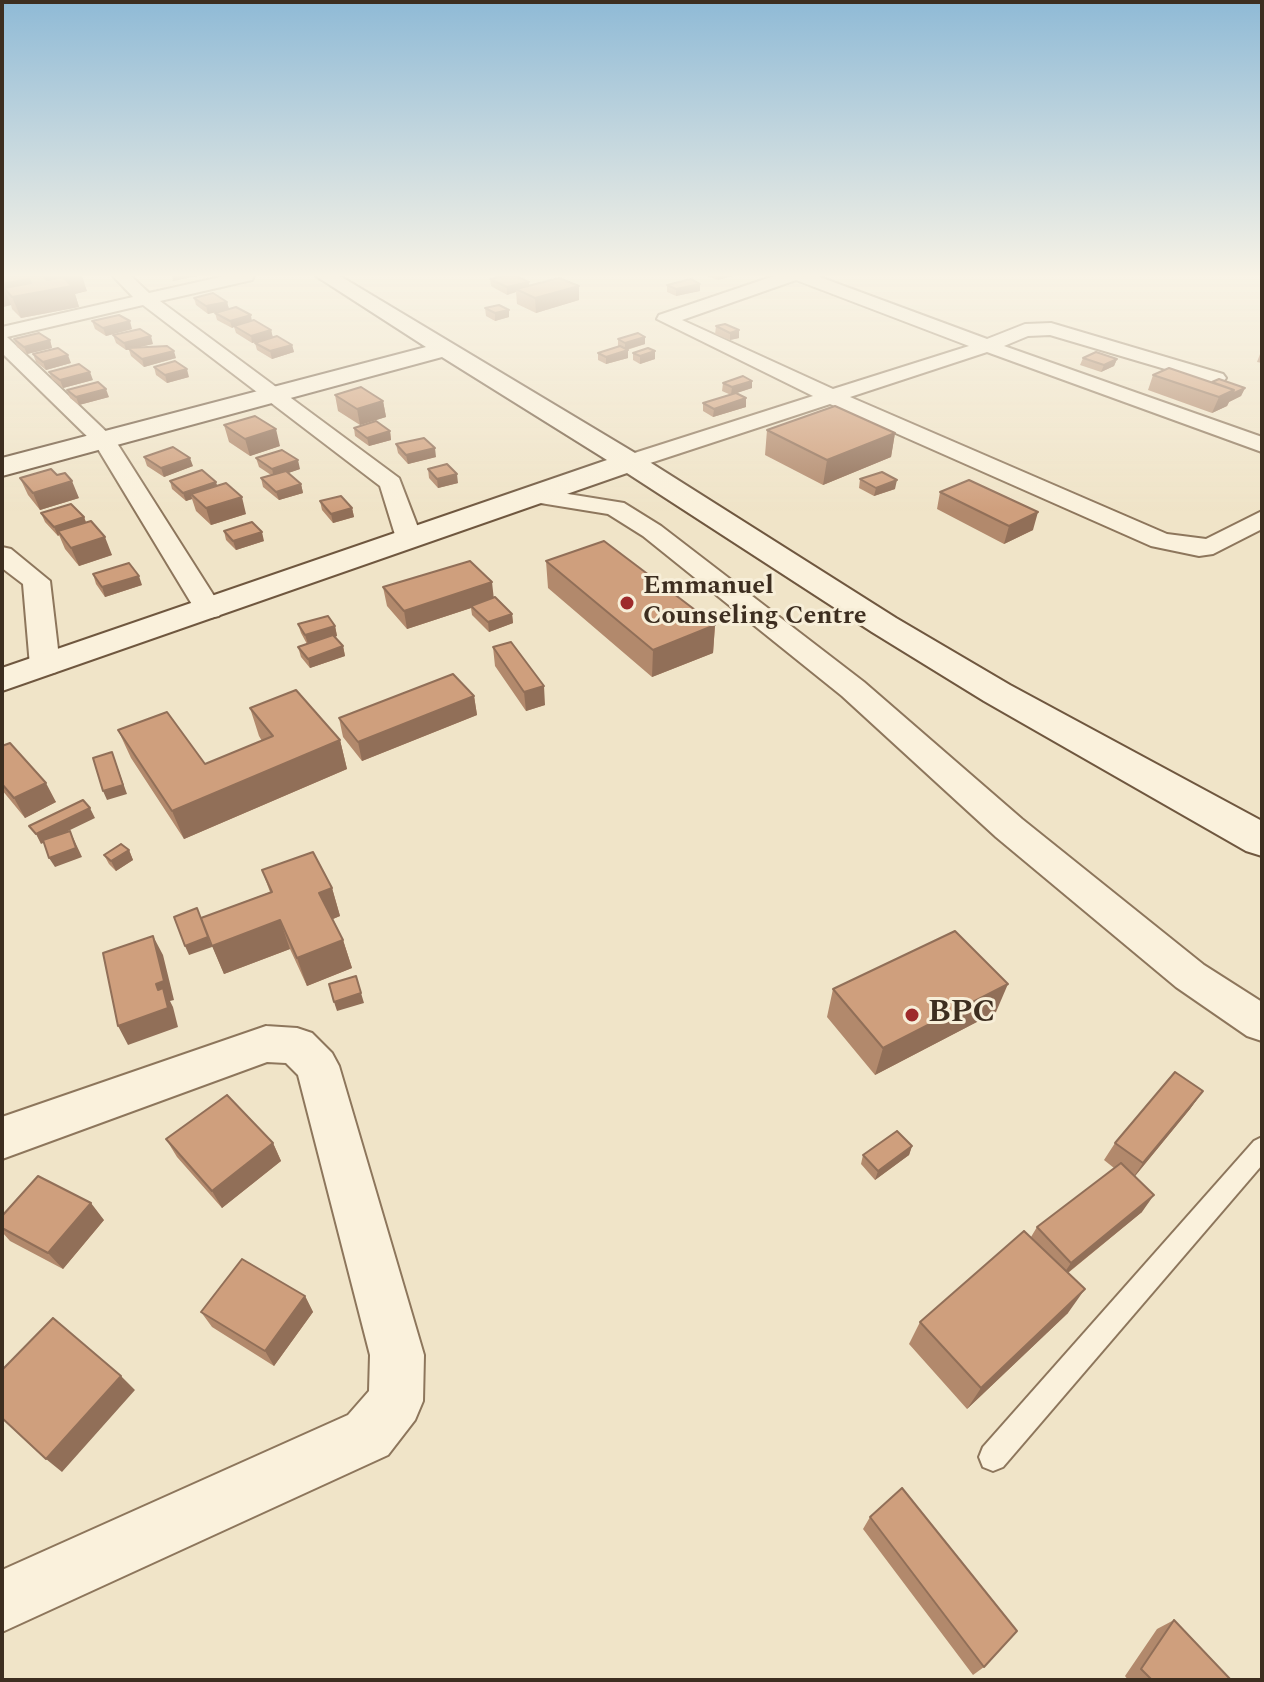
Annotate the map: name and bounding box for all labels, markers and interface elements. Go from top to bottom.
place label: Emmanuel Counseling Centre [643,572,867,634]
marker: Emmanuel Counseling Centre [618,594,636,612]
place label: BPC [928,996,995,1034]
marker: BPC [903,1006,921,1024]

